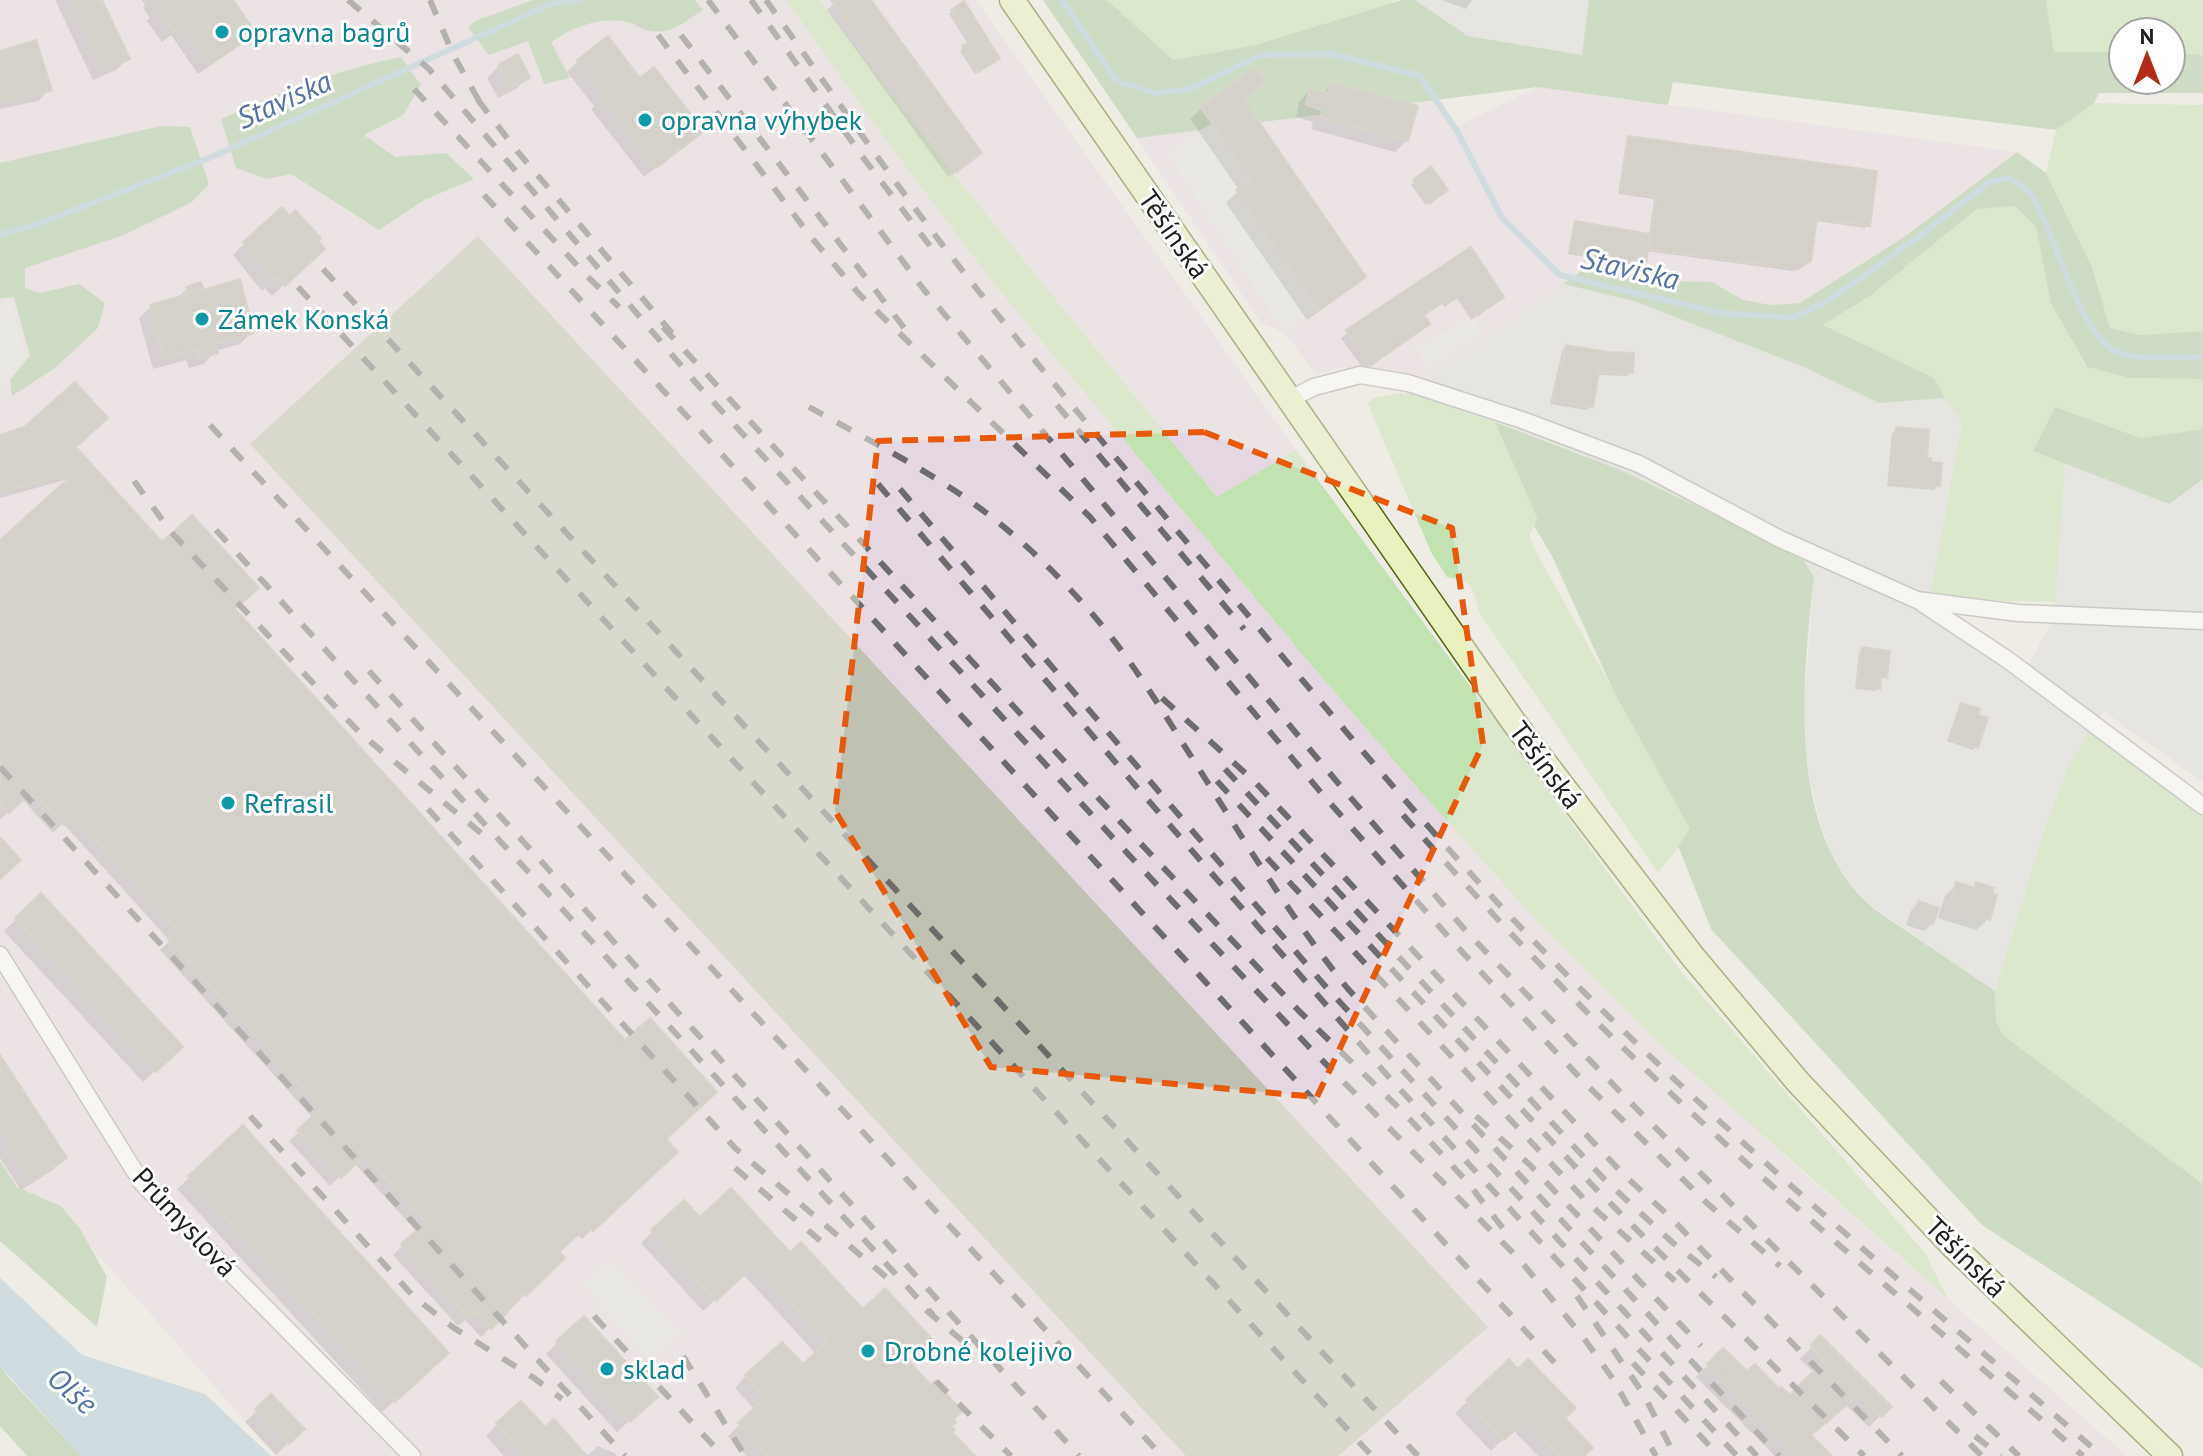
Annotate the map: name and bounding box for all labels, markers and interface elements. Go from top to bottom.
place label: opravna bagrů [238,13,410,50]
north arrow [2107,16,2187,96]
text: N [2140,22,2154,50]
marker: opravna bagrů [213,23,231,41]
water label: Staviska [230,60,337,137]
place label: opravna výhybek [661,101,863,138]
marker: opravna výhybek [636,111,654,129]
street label: Těšínská [1130,182,1218,286]
water label: Staviska [1577,237,1684,298]
place label: Zámek Konská [218,300,389,337]
marker: Zámek Konská [193,310,211,328]
street label: Těšínská [1501,713,1591,816]
place label: Refrasil [244,784,333,821]
marker: Refrasil [219,794,237,812]
street label: Průmyslová [125,1159,246,1284]
street label: Těšínská [1918,1208,2015,1305]
place label: Drobné kolejivo [884,1332,1073,1369]
marker: Drobné kolejivo [859,1342,877,1360]
place label: sklad [623,1350,685,1387]
water label: Olše [40,1358,106,1422]
marker: sklad [598,1360,616,1378]

